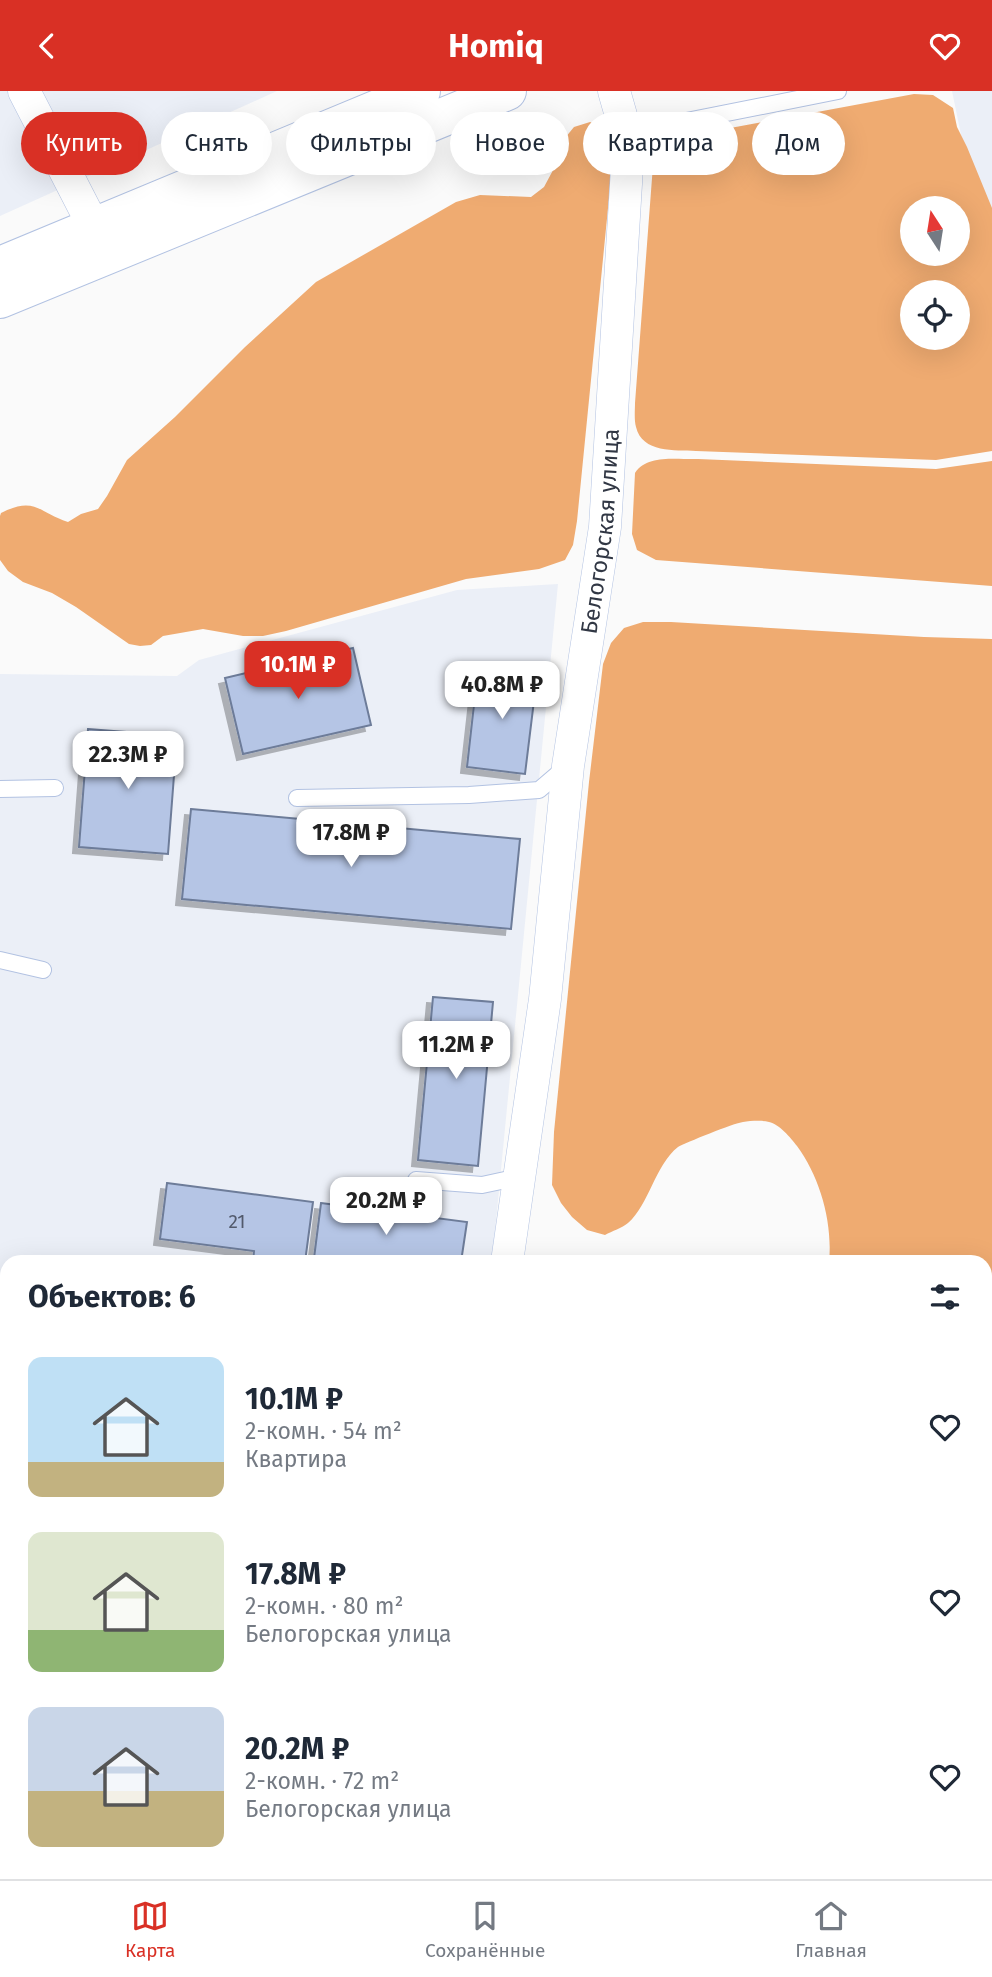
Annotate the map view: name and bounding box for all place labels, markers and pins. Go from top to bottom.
pin: 10.1M ₽ [233,641,363,701]
pin: 40.8M ₽ [437,661,567,721]
pin: 22.3M ₽ [63,731,193,791]
pin: 17.8M ₽ [286,809,416,869]
pin: 11.2M ₽ [391,1021,521,1081]
pin: 20.2M ₽ [321,1177,451,1237]

